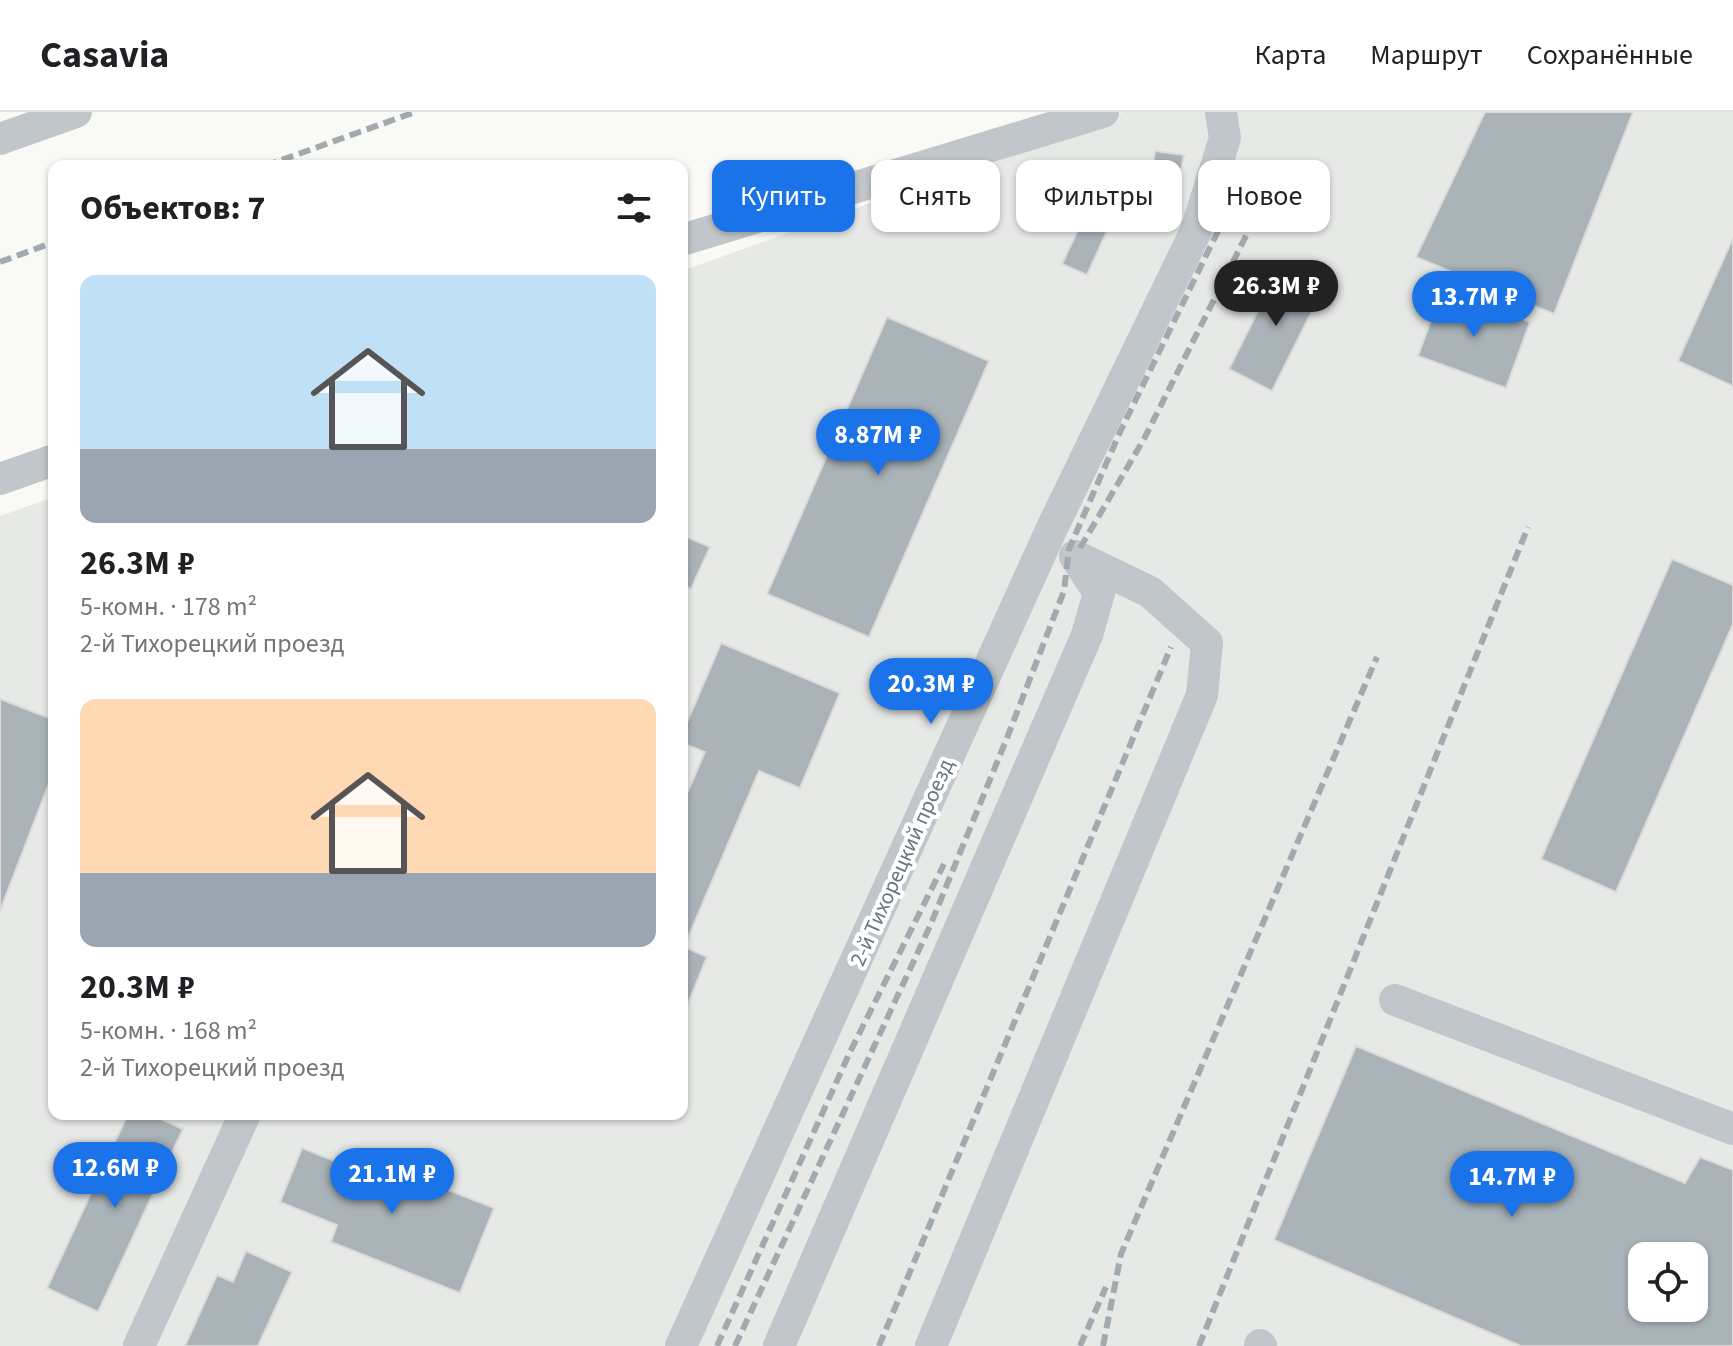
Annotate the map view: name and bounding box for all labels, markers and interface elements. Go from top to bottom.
text: Casavia [40,28,169,82]
text: Карта [1255,35,1326,75]
text: Маршрут [1370,35,1483,75]
text: Сохранённые [1527,35,1693,75]
chip: Купить [712,160,855,232]
chip: Снять [871,160,1000,232]
chip: Фильтры [1016,160,1182,232]
chip: Новое [1198,160,1330,232]
text: Объектов: 7 [80,184,265,233]
icon: filters [612,186,656,230]
pin: 26.3M ₽ [1202,260,1350,328]
text: 26.3M ₽ [1232,267,1320,304]
pin: 13.7M ₽ [1400,271,1548,339]
text: 13.7M ₽ [1430,278,1518,315]
icon: home [296,327,440,471]
pin: 8.87M ₽ [804,409,952,477]
text: 8.87M ₽ [834,416,922,453]
text: 26.3M ₽ [80,539,195,588]
text: 5-комн. · 178 m² [80,588,257,625]
text: 2-й Тихорецкий проезд [80,625,344,662]
pin: 20.3M ₽ [857,658,1005,726]
text: 20.3M ₽ [887,665,975,702]
icon: home [296,751,440,895]
street label: 2-й Тихорецкий проезд [842,753,962,971]
text: 20.3M ₽ [80,963,195,1012]
text: 5-комн. · 168 m² [80,1012,257,1049]
text: 2-й Тихорецкий проезд [80,1049,344,1086]
pin: 12.6M ₽ [41,1142,189,1210]
pin: 21.1M ₽ [318,1148,466,1216]
text: 12.6M ₽ [71,1149,159,1186]
pin: 14.7M ₽ [1438,1151,1586,1219]
text: 21.1M ₽ [348,1155,436,1192]
text: 14.7M ₽ [1468,1158,1556,1195]
map controls [1628,1242,1708,1322]
button: locate [1628,1242,1708,1322]

